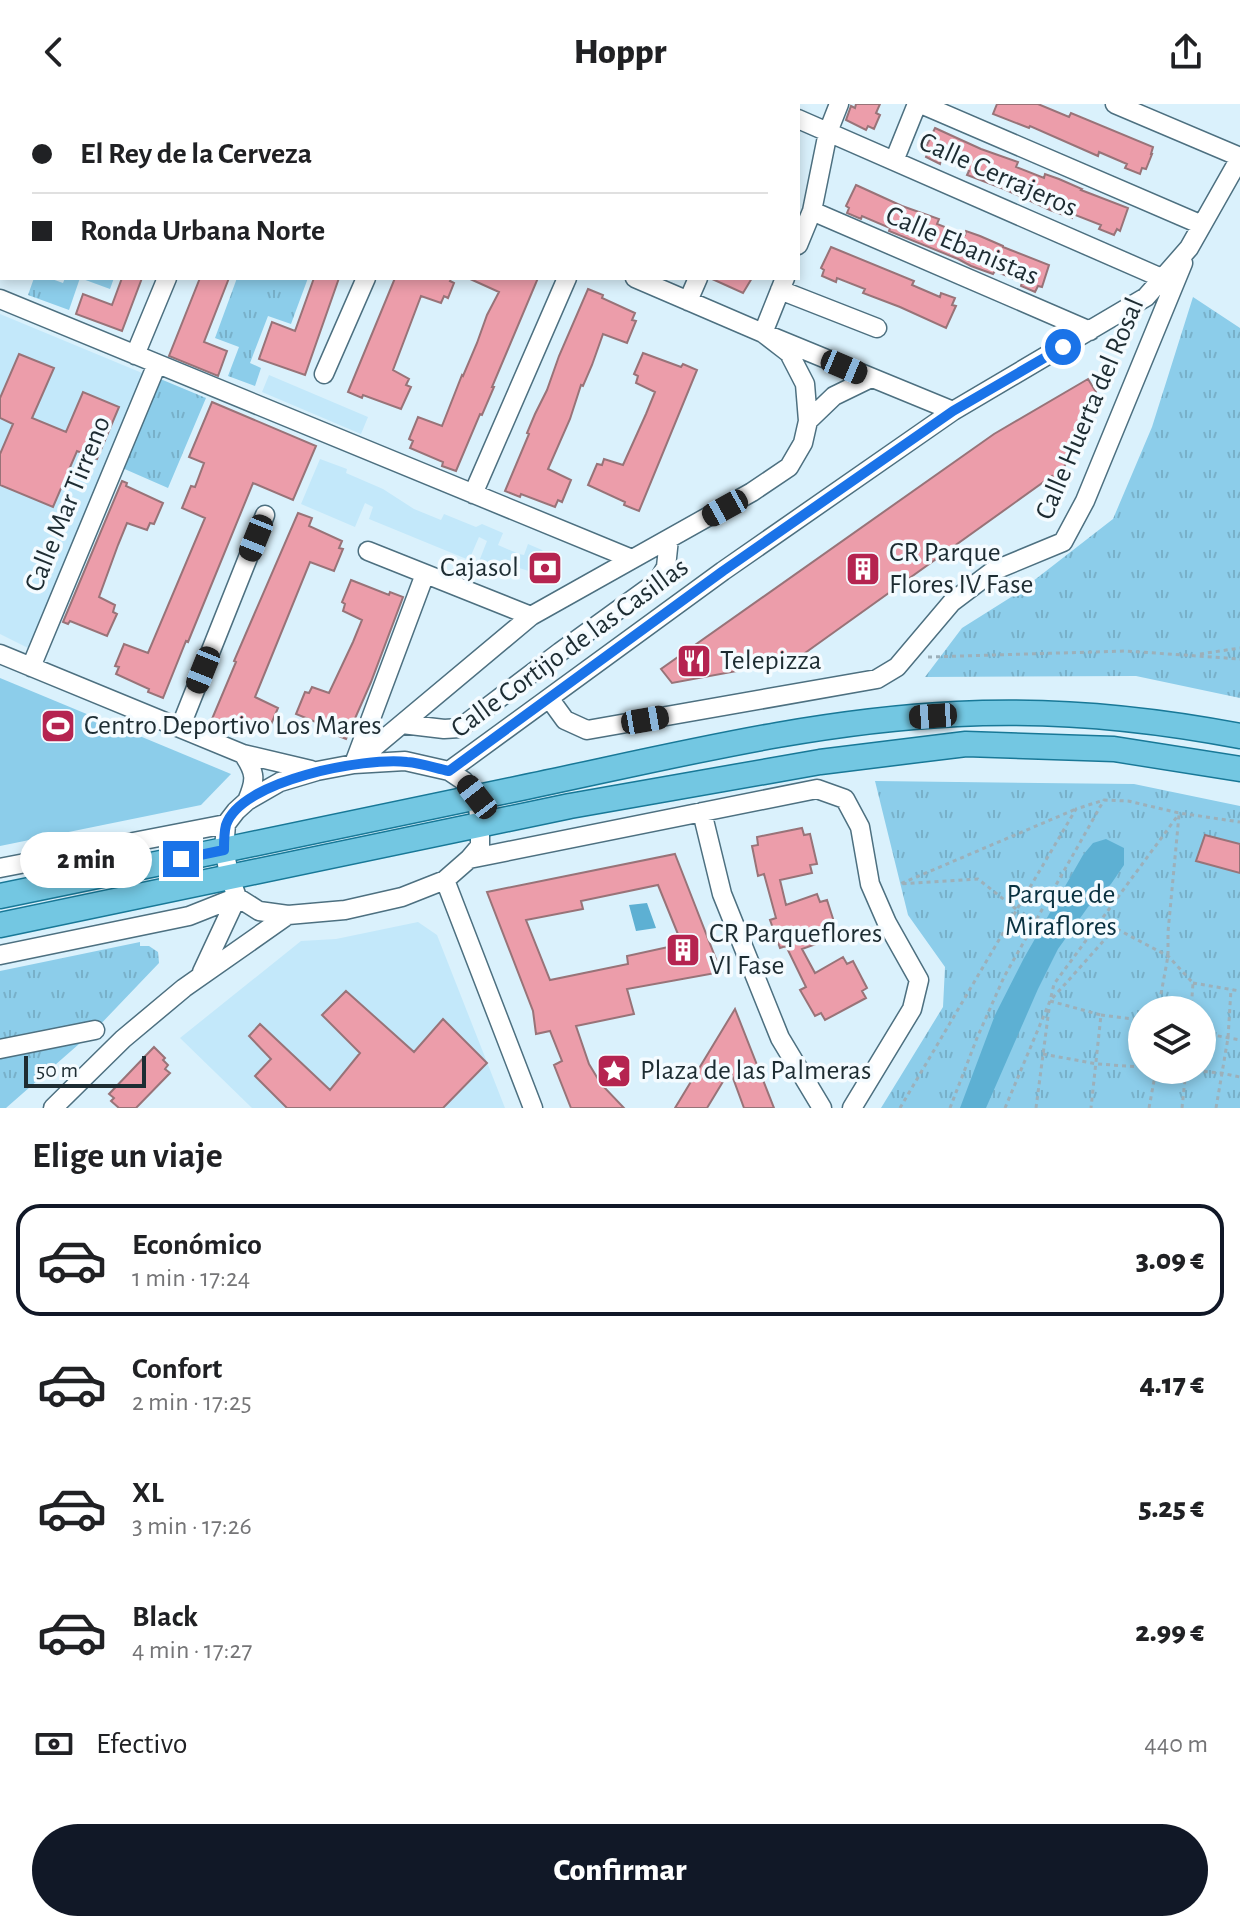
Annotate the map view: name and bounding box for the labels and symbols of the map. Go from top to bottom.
street label: Calle Cerrajeros [915,128,1081,222]
street label: Calle Ebanistas [881,201,1043,291]
street label: Calle Huerta del Rosal [1031,294,1149,524]
route start [1045,329,1081,365]
car [817,347,871,387]
street label: Calle Mar Tirreno [20,412,116,596]
car [698,486,752,530]
car [236,511,276,565]
place label: CR Parque Flores IV Fase [889,539,1033,599]
bank icon: Cajasol [526,549,564,587]
building icon: CR Parque Flores IV Fase [844,550,882,588]
street label: Calle Cortijo de las Casillas [446,553,694,743]
place label: Cajasol [440,554,519,582]
restaurant icon: Telepizza [675,642,713,680]
car [183,643,223,697]
place label: Telepizza [720,647,822,675]
car [908,702,958,730]
car [619,704,671,736]
sports icon: Centro Deportivo Los Mares [39,707,77,745]
place label: Centro Deportivo Los Mares [84,712,382,740]
car [453,771,501,823]
callout: 2 min [21,831,153,887]
route end [163,841,199,877]
park label: Parque de Miraflores [1005,881,1117,941]
place label: CR Parqueflores VI Fase [709,920,882,980]
building icon: CR Parqueflores VI Fase [664,931,702,969]
scale bar [24,1052,146,1088]
place icon: Plaza de las Palmeras [595,1052,633,1090]
place label: Plaza de las Palmeras [640,1057,871,1085]

